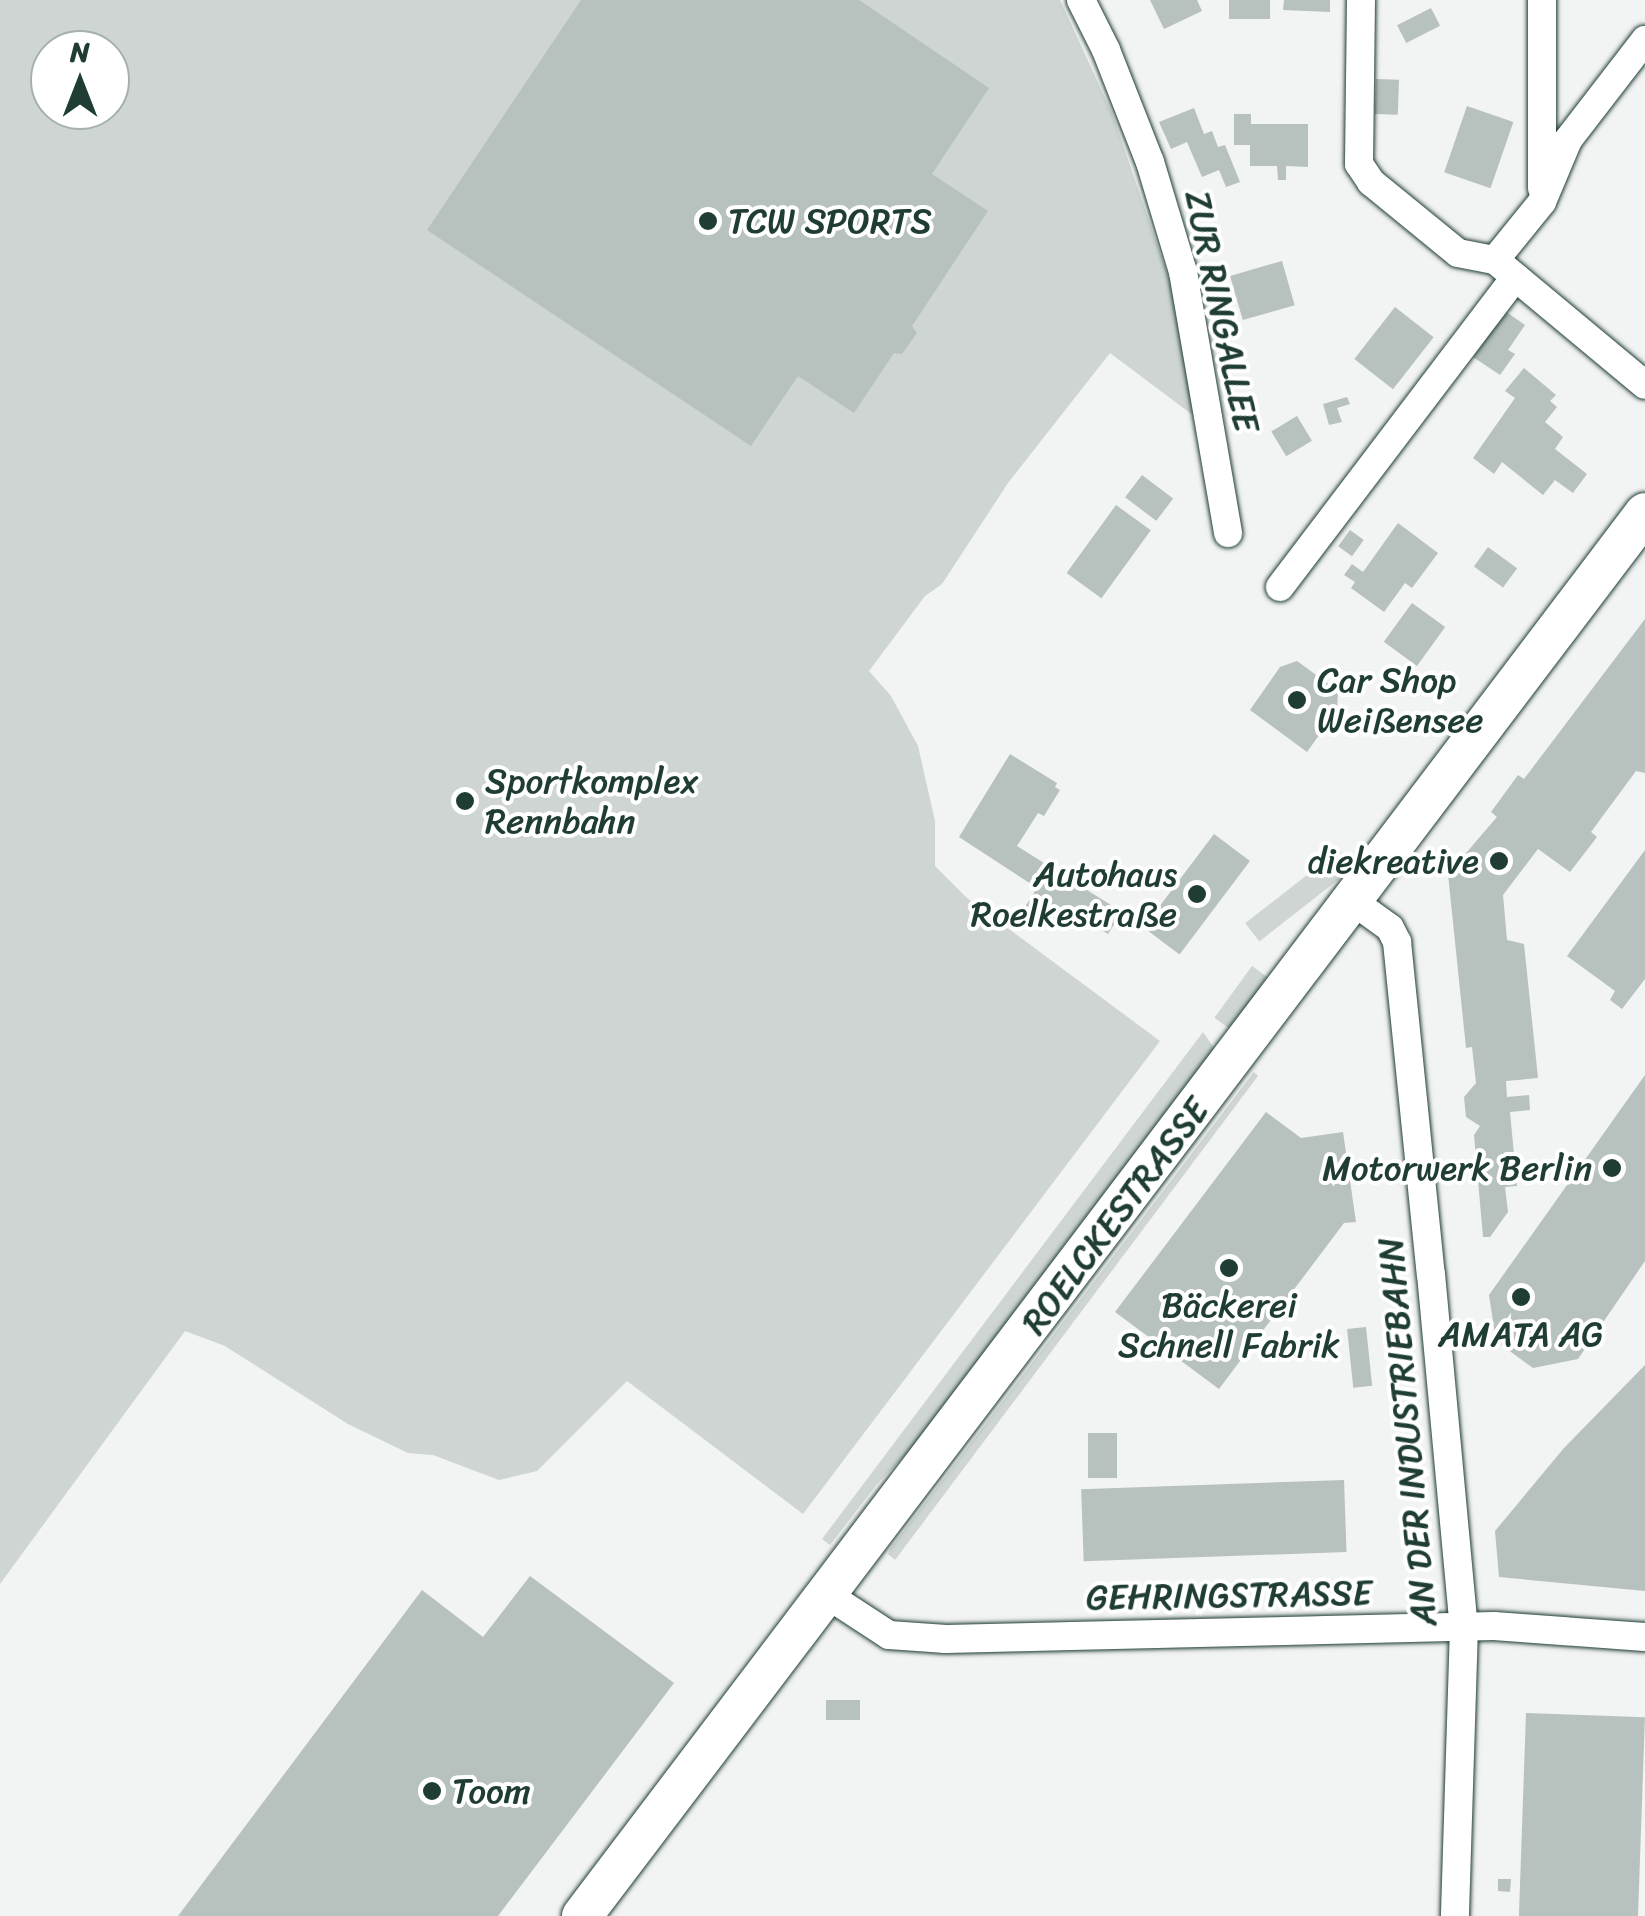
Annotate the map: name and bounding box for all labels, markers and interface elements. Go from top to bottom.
text: N [70,27,90,76]
north arrow [30,30,130,130]
street label: ZUR RINGALLEE [1175,184,1269,438]
place label: TCW SPORTS [728,200,932,242]
marker: TCW SPORTS [697,210,719,232]
place label: Car Shop Weißensee [1317,659,1484,741]
marker: Car Shop Weißensee [1286,689,1308,711]
place label: Sportkomplex Rennbahn [485,760,698,842]
marker: Sportkomplex Rennbahn [454,790,476,812]
place label: diekreative [1307,840,1479,882]
marker: diekreative [1488,850,1510,872]
place label: Autohaus Roelkestraße [971,853,1177,935]
marker: Autohaus Roelkestraße [1186,883,1208,905]
street label: ROELCKESTRASSE [1013,1090,1217,1342]
place label: Motorwerk Berlin [1322,1147,1592,1189]
marker: Motorwerk Berlin [1601,1157,1623,1179]
street label: AN DER INDUSTRIEBAHN [1369,1234,1445,1630]
marker: Bäckerei Schnell Fabrik [1218,1257,1240,1279]
place label: Bäckerei Schnell Fabrik [1118,1284,1340,1366]
marker: AMATA AG [1510,1286,1532,1308]
place label: AMATA AG [1438,1313,1604,1355]
street label: GEHRINGSTRASSE [1086,1572,1372,1618]
place label: Toom [452,1770,531,1812]
marker: Toom [421,1780,443,1802]

